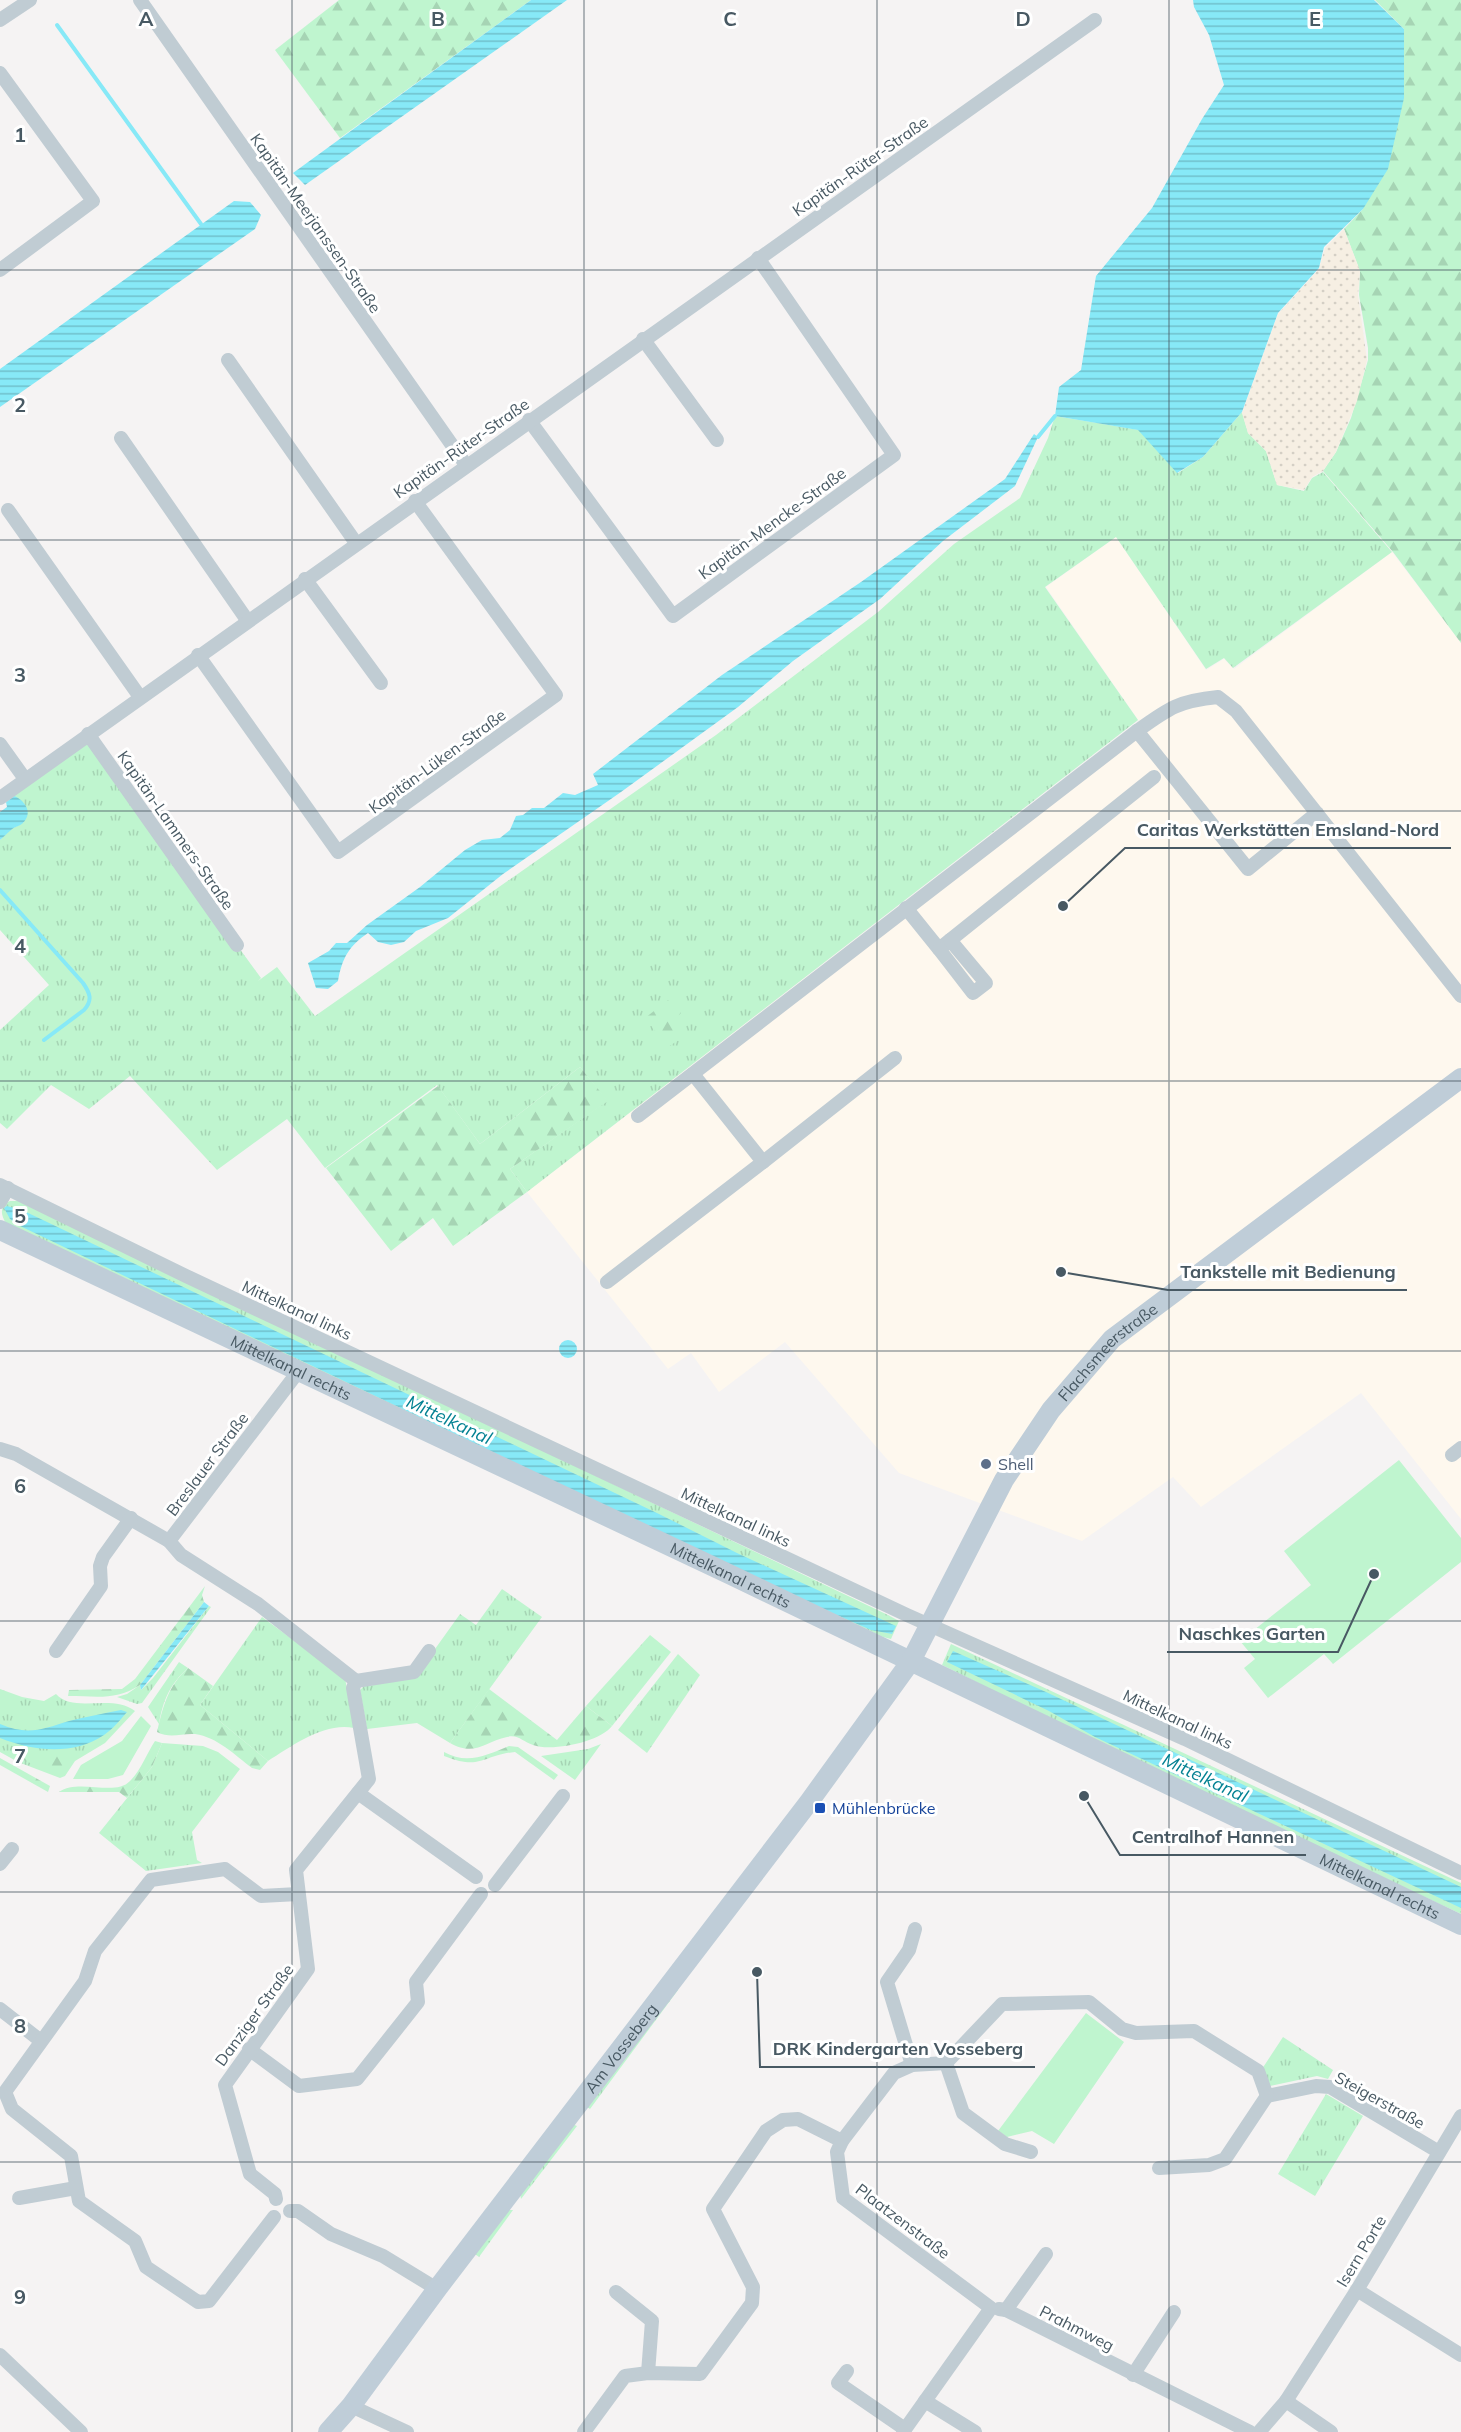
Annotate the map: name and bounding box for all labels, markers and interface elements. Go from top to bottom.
text: A [139,6,154,31]
text: B [431,6,445,31]
text: C [723,6,737,31]
text: D [1015,6,1031,31]
text: E [1309,6,1321,31]
street label: Kapitän-Rüter-Straße [788,112,932,220]
text: 1 [14,122,26,147]
street label: Kapitän-Meerjanssen-Straße [246,129,386,317]
text: 2 [14,392,26,417]
street label: Kapitän-Rüter-Straße [389,394,533,502]
street label: Kapitän-Mencke-Straße [694,463,850,583]
text: 3 [14,662,26,687]
street label: Kapitän-Lüken-Straße [364,704,510,818]
street label: Kapitän-Lammers-Straße [113,747,239,913]
callout: Caritas Werkstätten Emsland-Nord [1125,812,1451,848]
text: Caritas Werkstätten Emsland-Nord [1137,818,1439,841]
text: 4 [14,933,26,958]
text: 5 [14,1203,26,1228]
callout: Tankstelle mit Bedienung [1168,1254,1407,1290]
text: Tankstelle mit Bedienung [1180,1260,1396,1283]
street label: Mittelkanal links [239,1276,355,1344]
street label: Flachsmeerstraße [1053,1299,1161,1405]
street label: Mittelkanal rechts [228,1330,355,1404]
water label: Mittelkanal [403,1390,496,1450]
street label: Breslauer Straße [162,1408,252,1520]
place label: Shell [998,1454,1034,1474]
marker: Shell [979,1457,993,1471]
text: 6 [14,1473,26,1498]
street label: Mittelkanal links [678,1483,794,1551]
street label: Mittelkanal rechts [667,1538,794,1612]
callout: Naschkes Garten [1167,1616,1338,1652]
text: Naschkes Garten [1179,1622,1325,1645]
street label: Mittelkanal links [1120,1685,1236,1753]
text: 7 [14,1743,26,1768]
water label: Mittelkanal [1159,1748,1252,1808]
place label: Mühlenbrücke [832,1798,936,1818]
marker: Mühlenbrücke [813,1801,827,1815]
callout: Centralhof Hannen [1120,1819,1306,1855]
text: Centralhof Hannen [1132,1825,1294,1848]
street label: Mittelkanal rechts [1317,1849,1443,1924]
street label: Danziger Straße [210,1960,298,2070]
street label: Am Vosseberg [580,1999,662,2097]
text: 8 [14,2013,26,2038]
callout: DRK Kindergarten Vosseberg [760,2031,1035,2067]
text: DRK Kindergarten Vosseberg [773,2037,1023,2060]
street label: Steigerstraße [1332,2067,1428,2133]
street label: Plaatzenstraße [852,2179,954,2263]
street label: Isern Porte [1332,2212,1390,2290]
text: 9 [14,2284,26,2309]
street label: Prahmweg [1036,2301,1118,2355]

